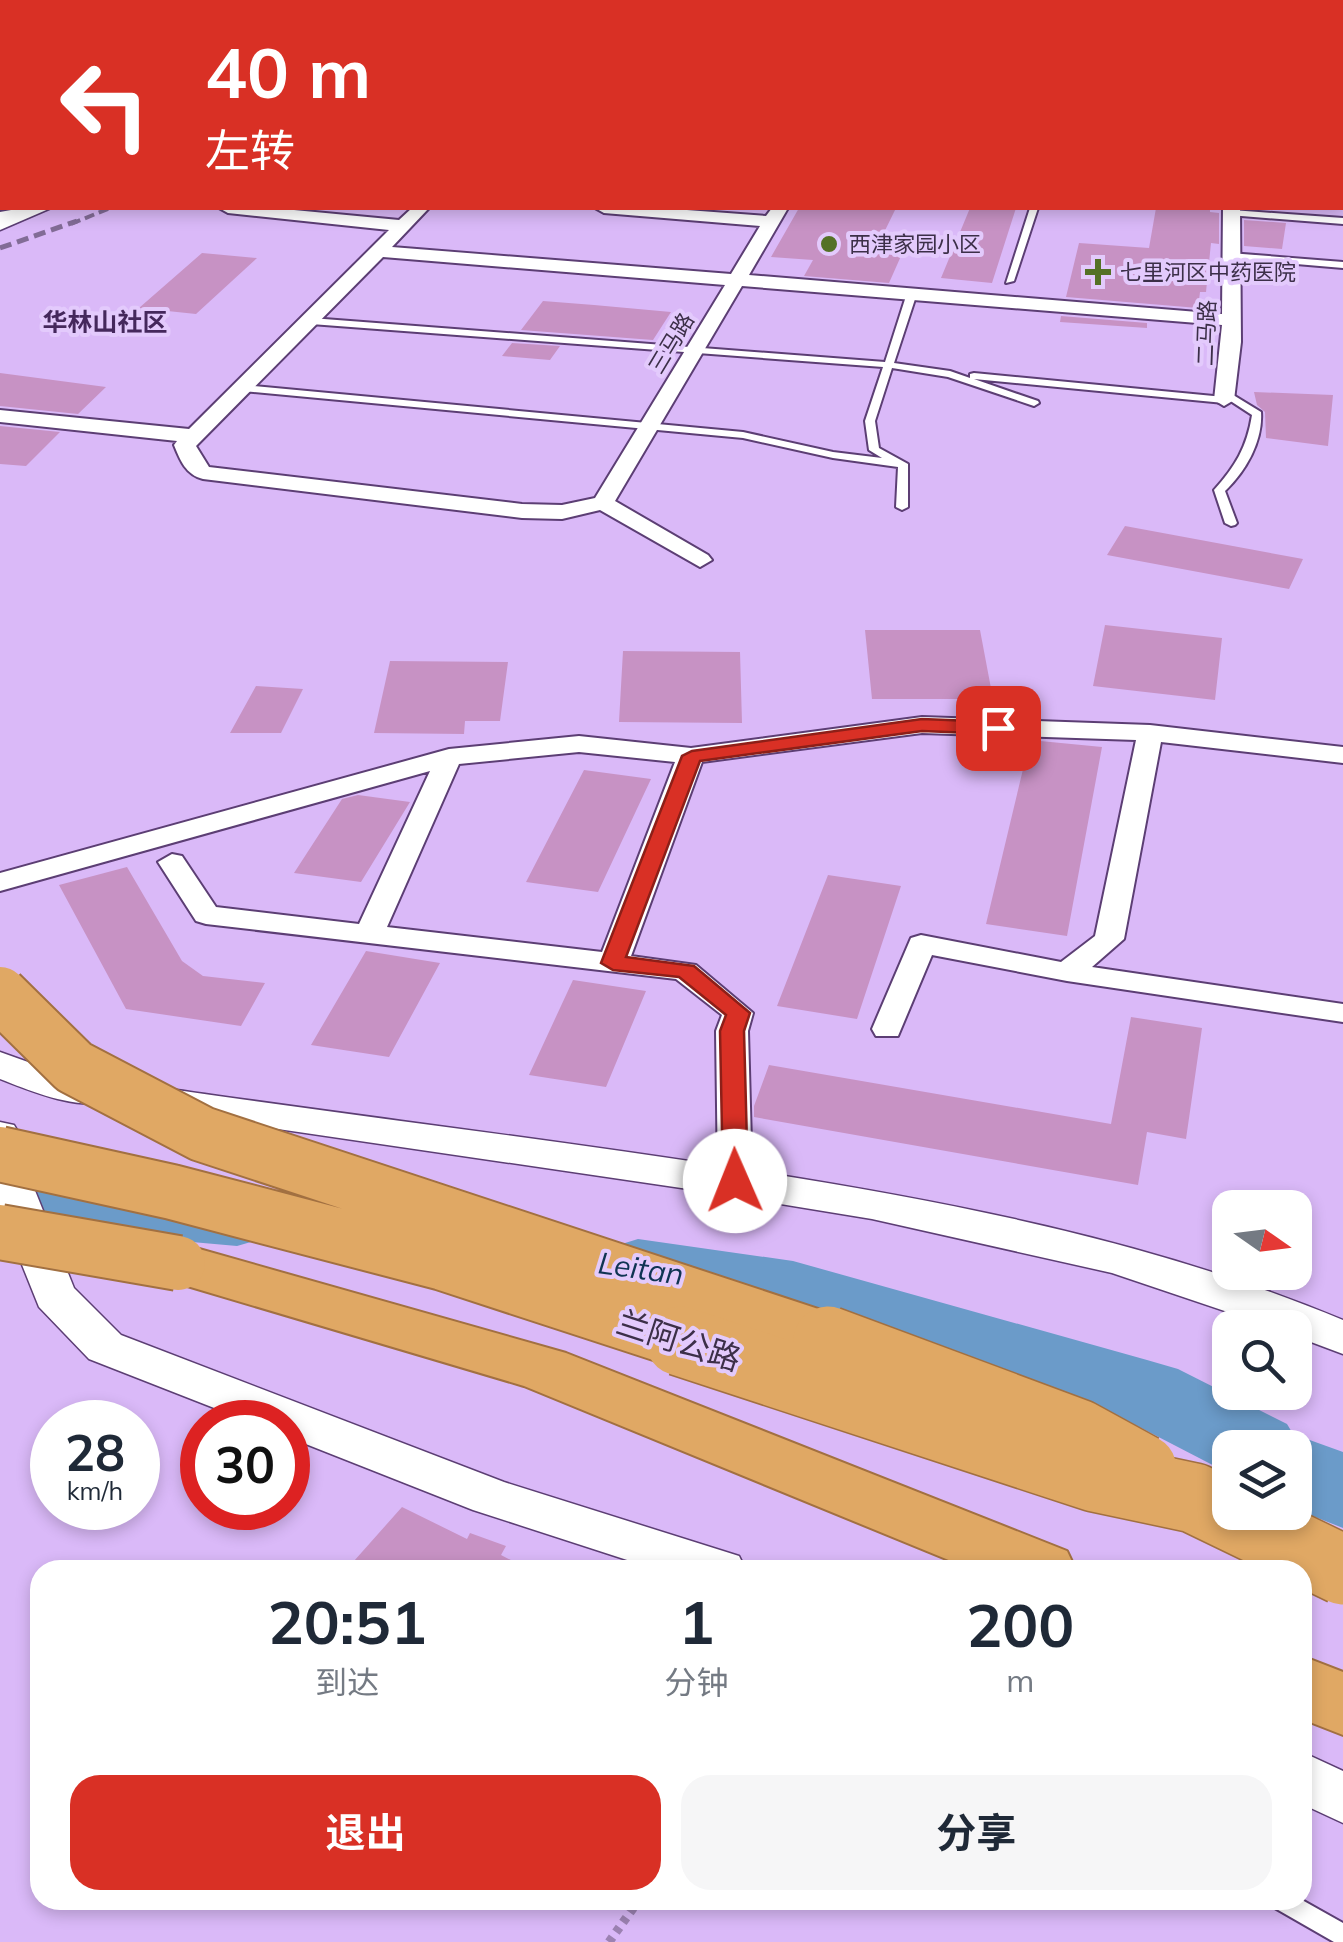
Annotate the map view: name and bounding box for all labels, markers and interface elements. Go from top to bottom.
text: 40 m [205,28,371,116]
icon: left [40,40,170,170]
text: 左转 [205,122,295,178]
place label: 西津家园小区 [849,230,981,258]
marker: 西津家园小区 [818,233,840,255]
place label: 七里河区中药医院 [1120,258,1296,286]
marker: 七里河区中药医院 [1085,259,1111,285]
street label: 二马路 [1191,300,1221,366]
district label: 华林山社区 [42,306,168,337]
street label: 三马路 [642,307,700,379]
pin [956,686,1041,771]
icon: arrive [971,701,1026,756]
position arrow [683,1129,787,1233]
north arrow [1212,1190,1312,1290]
map controls [1212,1190,1312,1530]
water label: Leitan [596,1243,686,1293]
street label: 兰阿公路 [612,1301,746,1379]
button: search [1212,1310,1312,1410]
speed limit sign: 30 [180,1400,310,1530]
text: 28 [65,1421,125,1484]
button: layers [1212,1430,1312,1530]
text: km/h [67,1475,123,1506]
text: 20:51 [268,1584,427,1659]
text: 1 [678,1584,714,1659]
text: 200 [966,1587,1074,1662]
text: m [1006,1660,1034,1700]
text: 到达 [315,1662,379,1702]
text: 分钟 [664,1662,728,1702]
button: 退出 [70,1775,661,1890]
button: 分享 [681,1775,1272,1890]

